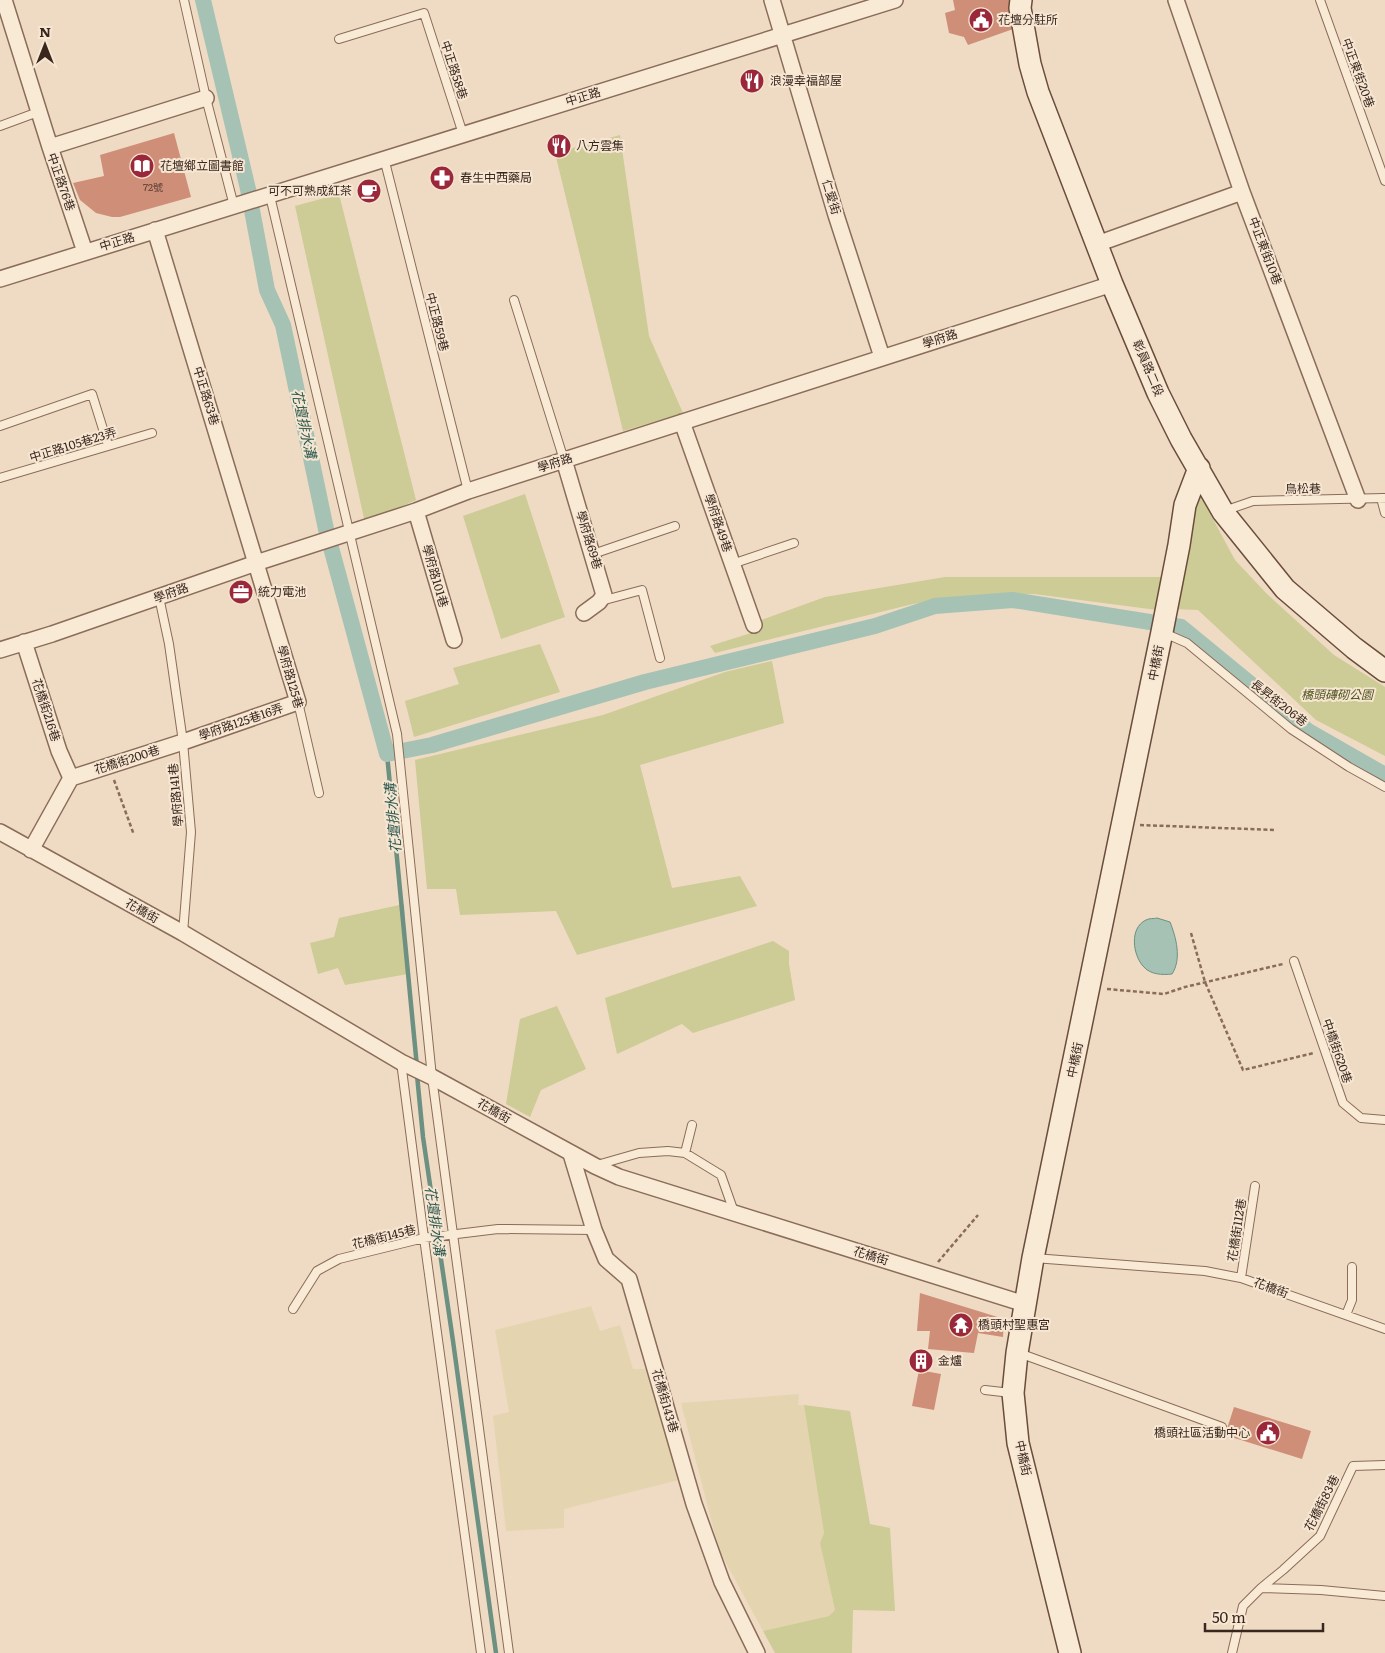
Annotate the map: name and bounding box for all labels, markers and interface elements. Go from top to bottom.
public building icon: 花壇分駐所 [968,7,994,33]
place label: 花壇分駐所 [998,10,1058,28]
north arrow [20,20,70,70]
text: N [39,21,51,41]
street label: 中正東街20巷 [1338,35,1380,110]
street label: 中正路58巷 [437,38,473,101]
restaurant icon: 浪漫幸福部屋 [739,68,765,94]
place label: 浪漫幸福部屋 [770,71,842,89]
street label: 中正路 [563,82,603,110]
restaurant icon: 八方雲集 [546,133,572,159]
place label: 八方雲集 [576,136,624,154]
street label: 中正路76巷 [44,150,80,213]
library icon: 花壇鄉立圖書館 [129,153,155,179]
place label: 花壇鄉立圖書館 [160,156,244,174]
pharmacy icon: 春生中西藥局 [429,165,455,191]
place label: 春生中西藥局 [460,168,532,186]
street label: 仁愛街 [818,177,846,217]
cafe icon: 可不可熟成紅茶 [356,178,382,204]
house number: 72號 [143,179,163,194]
place label: 可不可熟成紅茶 [268,181,352,199]
street label: 中正東街10巷 [1245,214,1287,287]
street label: 中正路 [97,227,137,255]
street label: 中正路59巷 [422,290,454,353]
street label: 學府路 [920,324,960,352]
street label: 彰員路二段 [1129,336,1169,399]
street label: 中正路63巷 [189,364,224,427]
water label: 花壇排水溝 [288,387,322,462]
street label: 中正路105巷23弄 [27,422,119,466]
street label: 學府路 [535,448,575,476]
street label: 鳥松巷 [1285,479,1321,497]
street label: 學府路49巷 [701,491,737,554]
street label: 學府路69巷 [572,508,607,571]
street label: 學府路101巷 [418,542,454,609]
street label: 學府路 [151,578,191,606]
office icon: 統力電池 [228,579,254,605]
place label: 統力電池 [258,582,306,600]
street label: 學府路125巷 [273,643,309,710]
street label: 中橋街 [1143,643,1167,682]
street label: 長昇街206巷 [1247,674,1312,730]
street label: 花橋街216巷 [28,676,66,744]
park label: 橋頭磚砌公園 [1301,685,1375,703]
street label: 學府路125巷16弄 [196,698,285,744]
street label: 花橋街200巷 [92,740,162,778]
street label: 學府路141巷 [163,762,187,828]
water label: 花壇排水溝 [379,780,405,854]
street label: 花橋街 [122,894,163,927]
street label: 中橋街620巷 [1318,1016,1357,1086]
street label: 中橋街 [1061,1040,1087,1079]
street label: 花橋街 [474,1094,515,1127]
water label: 花壇排水溝 [421,1185,451,1259]
street label: 花橋街112巷 [1222,1197,1250,1263]
street label: 花橋街145巷 [350,1219,418,1253]
street label: 花橋街 [851,1241,891,1269]
street label: 花橋街 [1251,1272,1291,1302]
temple icon: 橋頭村聖惠宮 [948,1312,974,1338]
place label: 橋頭村聖惠宮 [978,1315,1050,1333]
building icon: 金爐 [908,1348,934,1374]
place label: 金爐 [938,1351,962,1369]
street label: 花橋街143巷 [648,1367,684,1435]
public building icon: 橋頭社區活動中心 [1255,1420,1281,1446]
place label: 橋頭社區活動中心 [1154,1423,1250,1441]
street label: 中橋街 [1011,1438,1037,1477]
street label: 花橋街83巷 [1299,1471,1343,1534]
scale bar [1205,1600,1322,1632]
text: 50 m [1212,1605,1246,1628]

